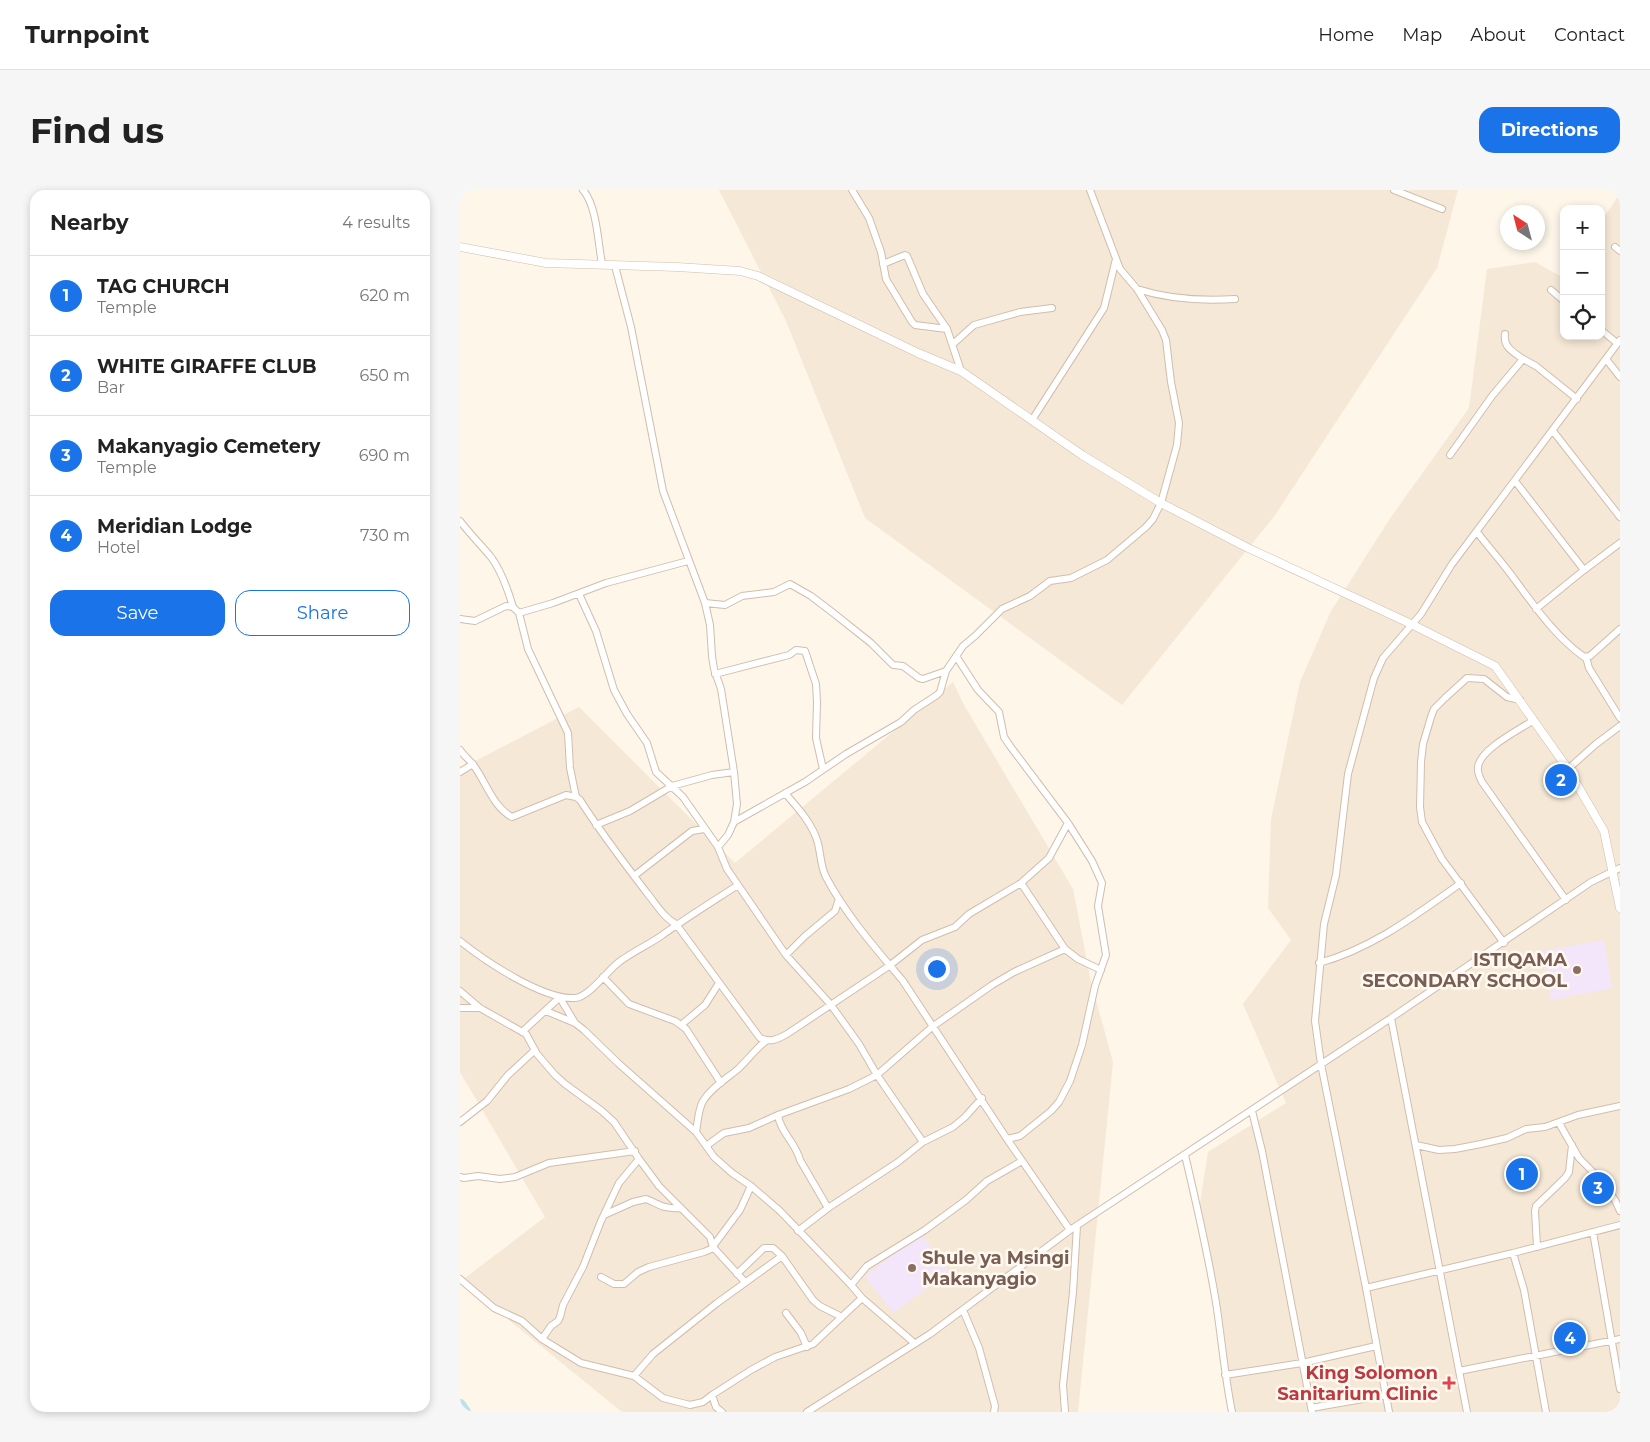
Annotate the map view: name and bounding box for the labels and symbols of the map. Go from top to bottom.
north arrow [1500,205,1545,250]
pin: 2 [1545,761,1577,799]
place label: ISTIQAMA SECONDARY SCHOOL [1362,949,1567,992]
your location [924,956,950,982]
marker: ISTIQAMA SECONDARY SCHOOL [1571,964,1583,976]
pin: 1 [1506,1155,1538,1193]
pin: 3 [1582,1169,1614,1207]
place label: Shule ya Msingi Makanyagio [922,1247,1069,1290]
marker: Shule ya Msingi Makanyagio [906,1262,918,1274]
pin: 4 [1554,1319,1586,1357]
place label: King Solomon Sanitarium Clinic [1277,1362,1438,1405]
marker: King Solomon Sanitarium Clinic [1442,1376,1456,1390]

